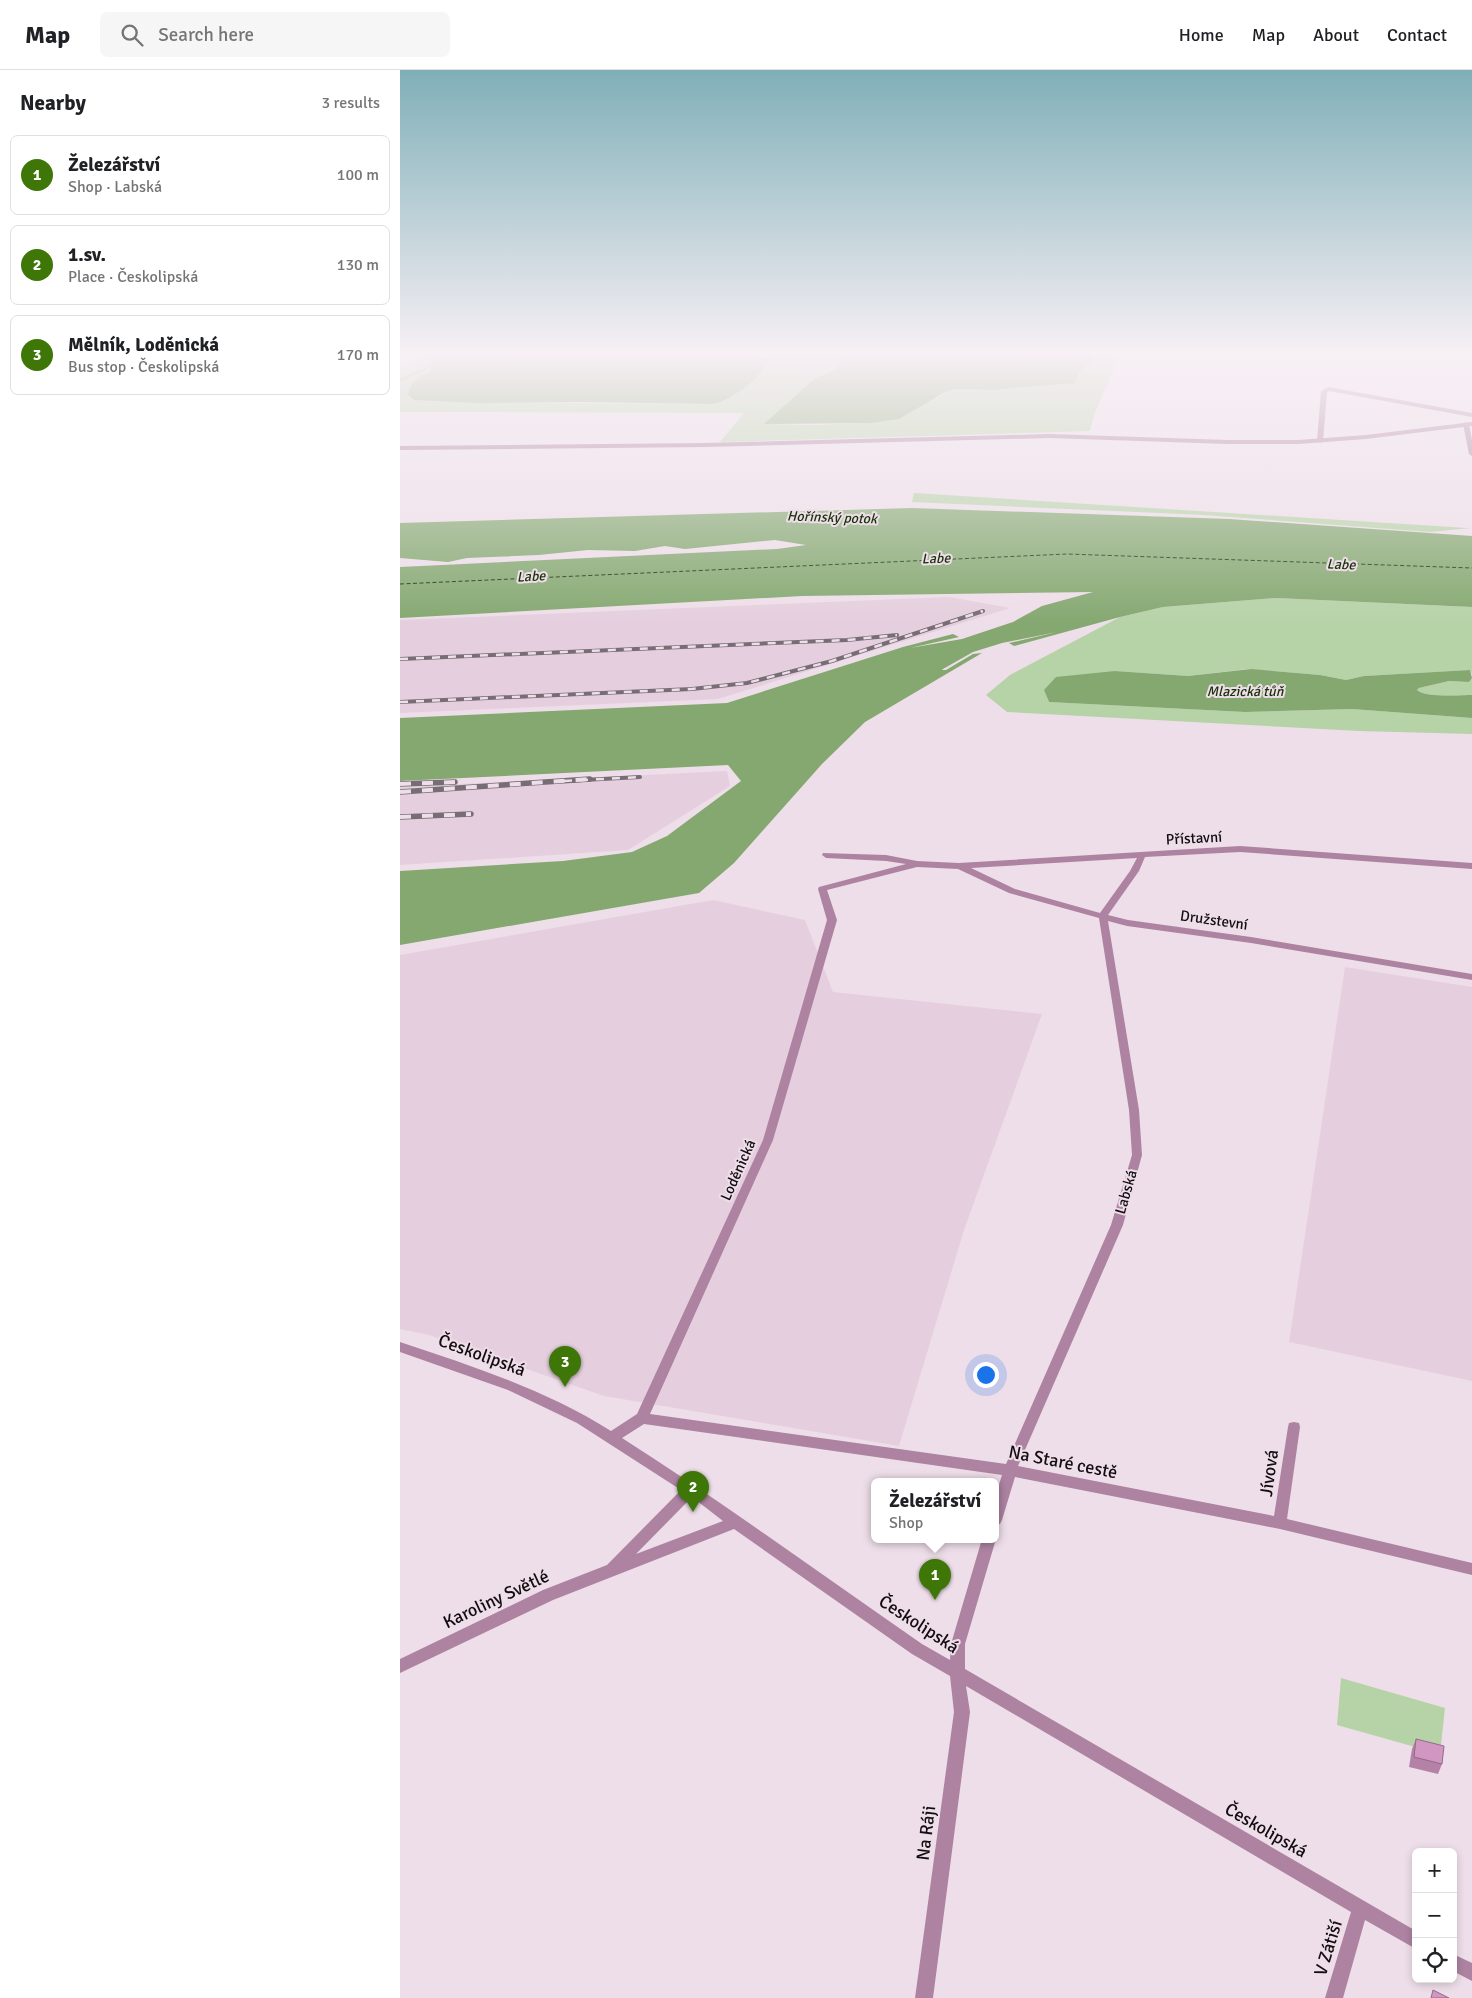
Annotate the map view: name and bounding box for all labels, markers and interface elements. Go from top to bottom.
search box [100,12,450,57]
text: Map [25,20,70,50]
icon: search [118,21,146,49]
text: Search here [158,23,254,47]
text: Home [1179,24,1224,46]
text: Map [1252,24,1285,46]
text: About [1313,24,1359,46]
text: Contact [1387,24,1447,46]
text: Nearby [20,90,86,116]
text: 3 results [321,93,380,113]
text: Železářství [68,153,160,177]
text: 1 [33,165,41,185]
text: 100 m [337,165,379,185]
text: Shop · Labská [68,177,162,197]
text: 1.sv. [68,243,106,267]
text: 2 [33,255,41,275]
text: 130 m [337,255,379,275]
text: Place · Českolipská [68,267,198,287]
text: Mělník, Loděnická [68,333,219,357]
text: 3 [33,345,41,365]
text: 170 m [337,345,379,365]
text: Bus stop · Českolipská [68,357,219,377]
water label: Hořínský potok [787,507,879,528]
water label: Labe [921,549,952,567]
water label: Labe [1326,556,1357,574]
water label: Labe [516,567,547,586]
water label: Mlazická tůň [1207,683,1285,700]
street label: Přístavní [1165,828,1223,848]
street label: Družstevní [1179,906,1249,934]
street label: Loděnická [717,1137,759,1203]
street label: Labská [1111,1168,1141,1216]
street label: Českolipská [435,1329,529,1381]
pin: 3 [549,1346,581,1387]
your location [973,1362,999,1388]
street label: Na Staré cestě [1007,1441,1119,1483]
street label: Jívová [1255,1448,1283,1498]
pin: 2 [677,1471,709,1512]
popup [871,1478,999,1543]
text: Železářství [889,1489,981,1513]
text: Shop [889,1513,923,1533]
pin: 1 [919,1559,951,1600]
street label: Karoliny Světlé [439,1565,553,1633]
street label: Českolipská [875,1590,963,1658]
street label: Českolipská [1221,1798,1311,1862]
street label: Na Ráji [912,1804,940,1862]
map controls [1412,1848,1457,1983]
button: + [1412,1848,1457,1893]
button: − [1412,1893,1457,1938]
street label: V Zátiší [1309,1917,1347,1979]
button: locate [1412,1938,1457,1983]

